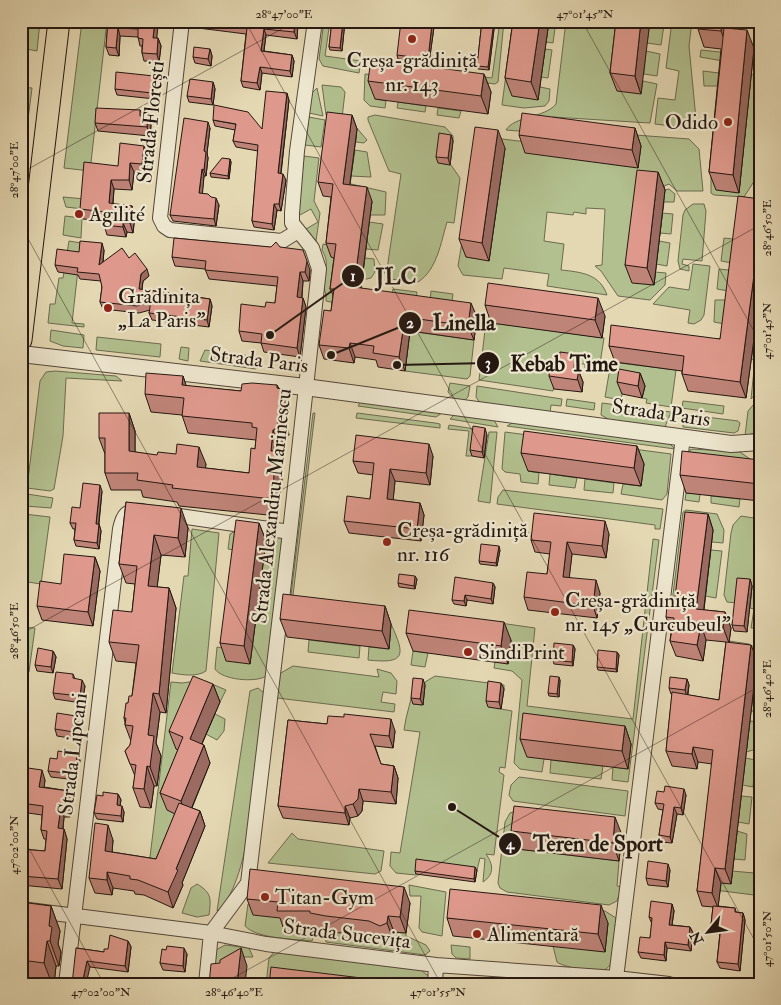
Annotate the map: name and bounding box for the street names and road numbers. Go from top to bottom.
street label: Strada Florești [131,59,171,185]
street label: Strada Paris [208,341,310,379]
street label: Strada Alexandru Marinescu [246,387,298,625]
street label: Strada Paris [610,393,712,433]
street label: Strada Lipcani [52,691,94,817]
street label: Strada Sucevița [282,913,413,955]

